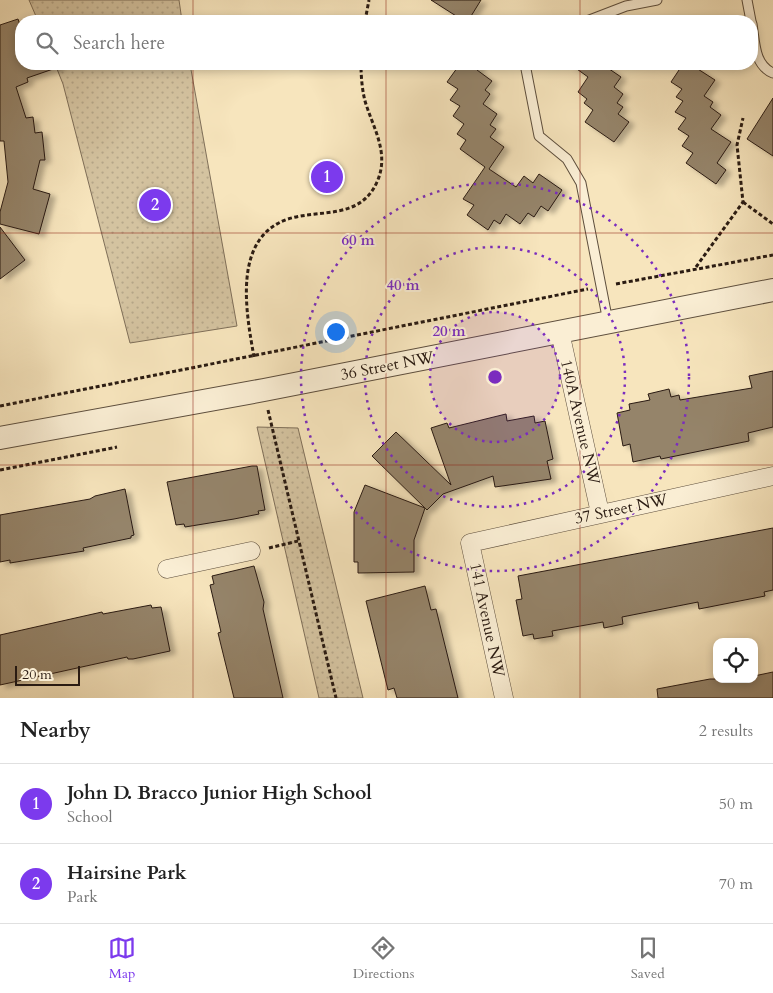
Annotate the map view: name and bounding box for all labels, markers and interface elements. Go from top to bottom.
search box [15,15,758,70]
icon: search [33,29,61,57]
text: Search here [73,30,165,56]
pin: 1 [311,158,343,196]
pin: 2 [139,186,171,224]
text: 60 m [341,230,375,250]
text: 40 m [386,275,420,295]
your location [323,319,349,345]
text: 20 m [432,321,466,341]
street label: 36 Street NW [338,346,436,386]
street label: 140A Avenue NW [555,357,605,487]
centre of rings [486,368,504,386]
street label: 37 Street NW [572,488,670,530]
street label: 141 Avenue NW [464,561,510,680]
map controls [713,638,758,683]
button: locate [713,638,758,683]
scale bar [15,663,80,686]
text: 20 m [22,665,52,684]
text: Nearby [20,716,91,745]
text: 2 results [699,720,753,742]
text: John D. Bracco Junior High School [67,780,372,806]
text: 1 [32,793,40,815]
text: 50 m [719,793,753,815]
text: School [67,806,112,828]
text: Hairsine Park [67,860,187,886]
text: 2 [32,873,40,895]
text: 70 m [719,873,753,895]
text: Park [67,886,98,908]
tab: Map [108,934,136,983]
tab: Directions [353,934,414,983]
tab: Saved [631,934,665,983]

